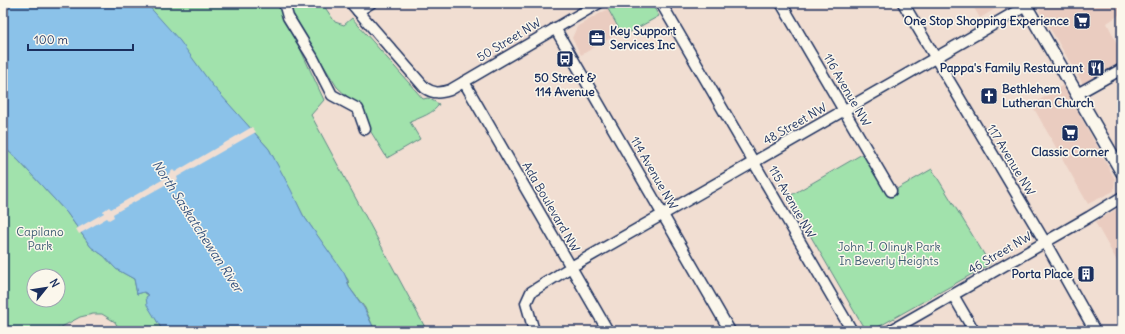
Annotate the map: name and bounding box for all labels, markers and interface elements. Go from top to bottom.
supermarket icon: One Stop Shopping Experience [1072,11,1092,31]
place label: One Stop Shopping Experience [904,13,1070,29]
street label: 50 Street NW [474,15,543,64]
place label: Key Support Services Inc [610,23,677,52]
scale bar [28,26,133,52]
office icon: Key Support Services Inc [587,28,607,48]
text: 100 m [34,32,68,47]
bus stop icon: 50 Street & 114 Avenue [555,49,575,69]
street label: 116 Avenue NW [821,51,874,129]
restaurant icon: Pappa's Family Restaurant [1086,58,1106,78]
place label: Pappa's Family Restaurant [940,60,1084,76]
place label: 50 Street & 114 Avenue [534,70,597,99]
place label: Bethlehem Lutheran Church [1002,81,1094,110]
church icon: Bethlehem Lutheran Church [979,86,999,106]
street label: 48 Street NW [760,99,829,148]
street label: 117 Avenue NW [984,121,1039,198]
supermarket icon: Classic Corner [1060,123,1080,143]
street label: 114 Avenue NW [628,134,681,212]
place label: Classic Corner [1031,144,1109,159]
water label: North Saskatchewan River [148,157,248,297]
street label: Ada Boulevard NW [520,159,583,255]
street label: 115 Avenue NW [766,163,819,241]
park label: Capilano Park [16,224,64,253]
street label: 46 Street NW [965,228,1034,277]
park label: John J. Olinyk Park In Beverly Heights [837,239,941,268]
building icon: Porta Place [1076,264,1096,284]
place label: Porta Place [1012,266,1074,281]
north arrow [26,268,66,308]
text: N [47,276,63,290]

